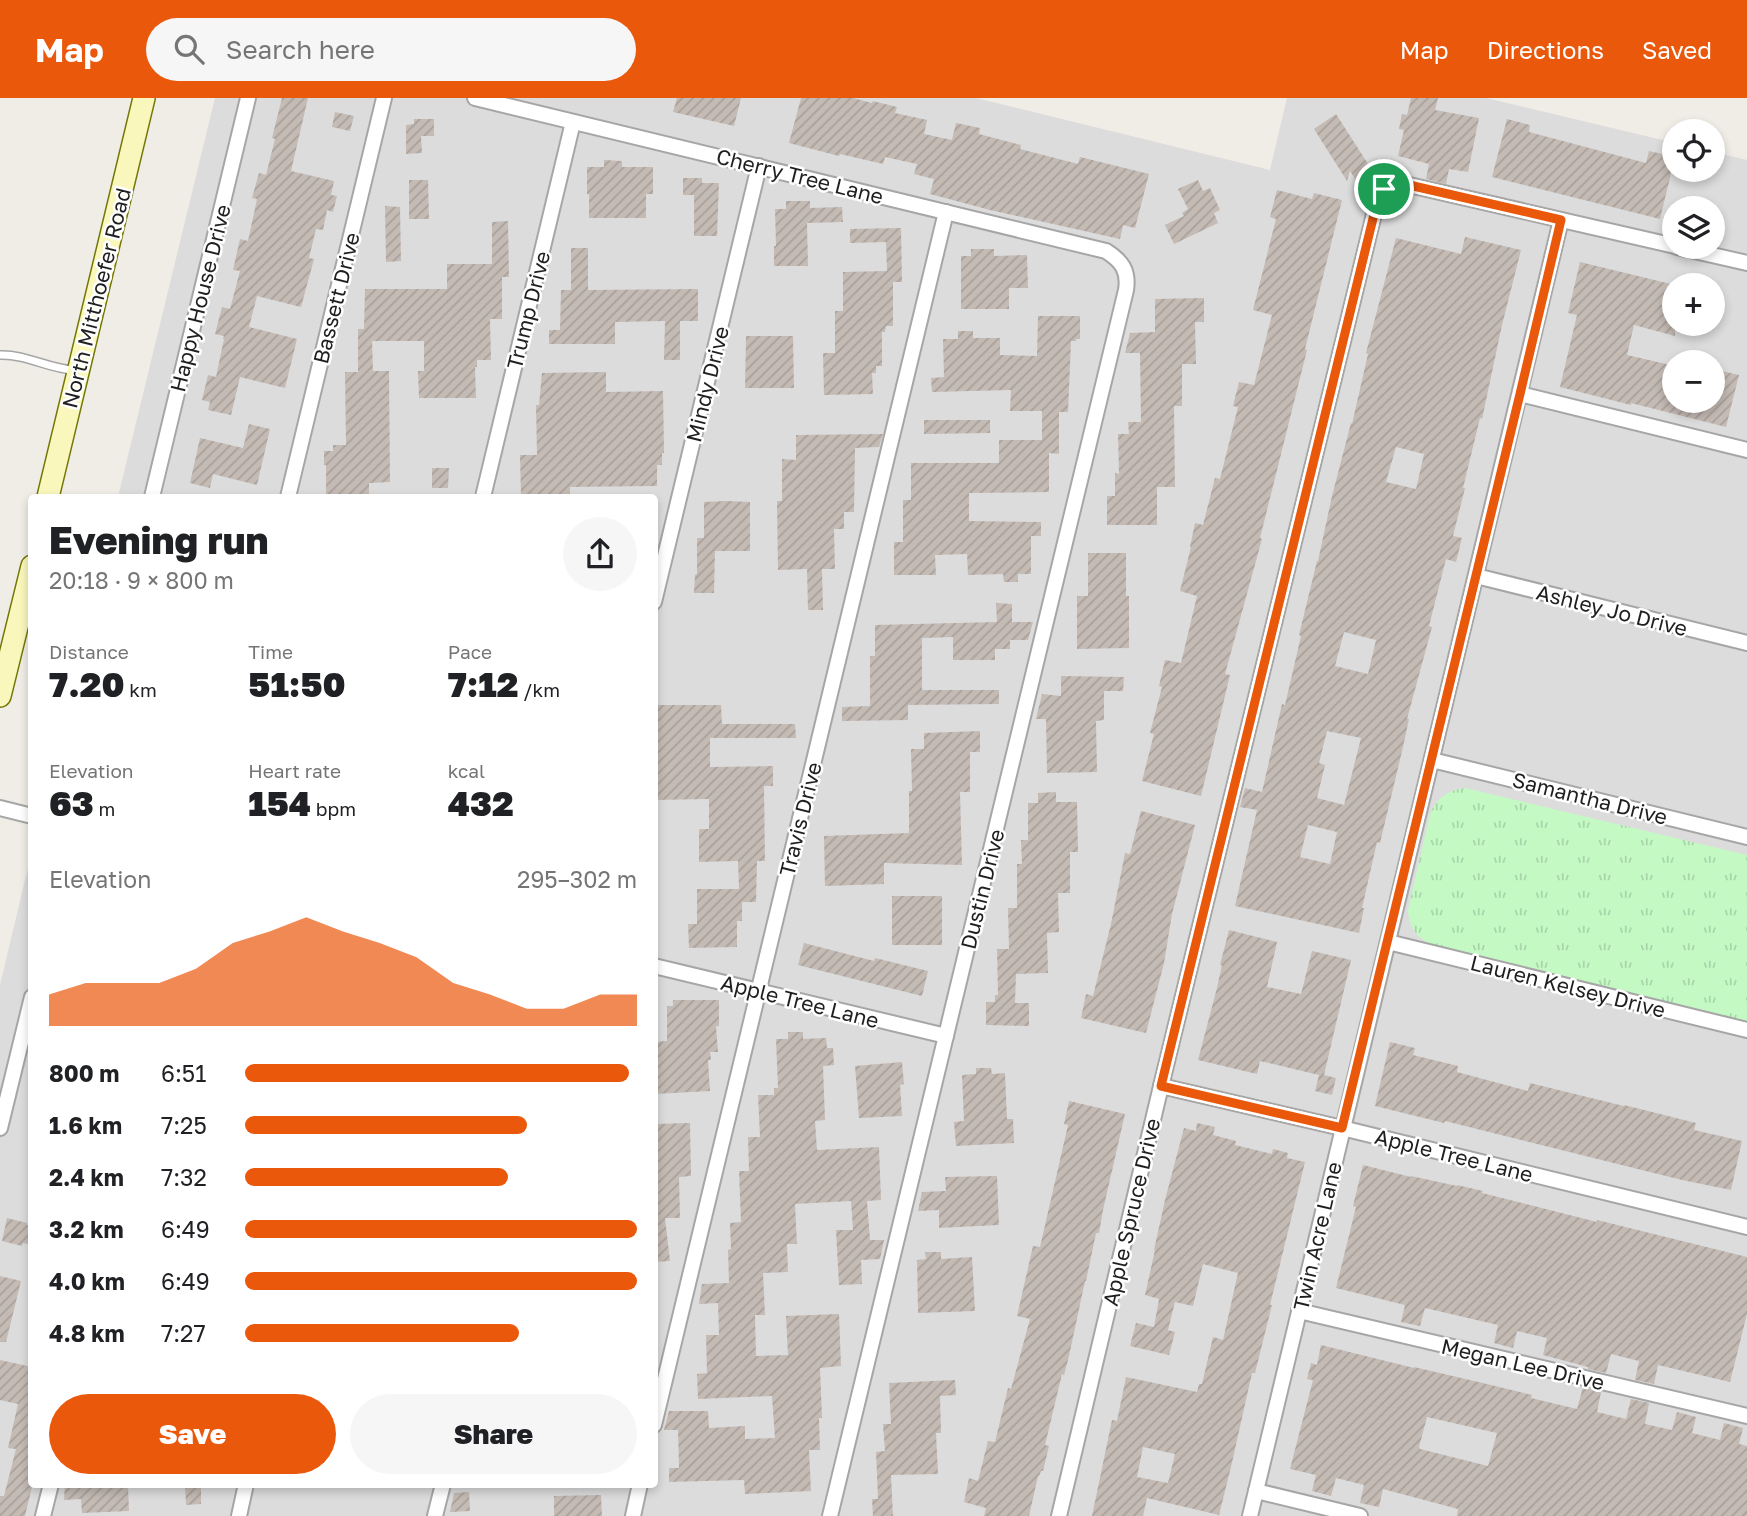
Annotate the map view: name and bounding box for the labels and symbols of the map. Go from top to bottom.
street label: Cherry Tree Lane [714,143,886,209]
pin [1354,159,1414,219]
street label: North Mitthoefer Road [56,185,136,411]
street label: Happy House Drive [164,202,236,394]
street label: Bassett Drive [307,230,365,366]
street label: Trump Drive [501,248,555,372]
street label: Mindy Drive [680,323,734,445]
street label: Ashley Jo Drive [1534,579,1690,641]
street label: Travis Drive [773,759,827,879]
street label: Samantha Drive [1510,766,1670,830]
street label: Dustin Drive [955,826,1009,952]
street label: Lauren Kelsey Drive [1468,949,1668,1023]
street label: Apple Tree Lane [718,969,882,1033]
street label: Apple Spruce Drive [1097,1116,1165,1308]
street label: Apple Tree Lane [1372,1123,1536,1187]
street label: Twin Acre Lane [1287,1159,1347,1313]
street label: Megan Lee Drive [1439,1333,1607,1395]

